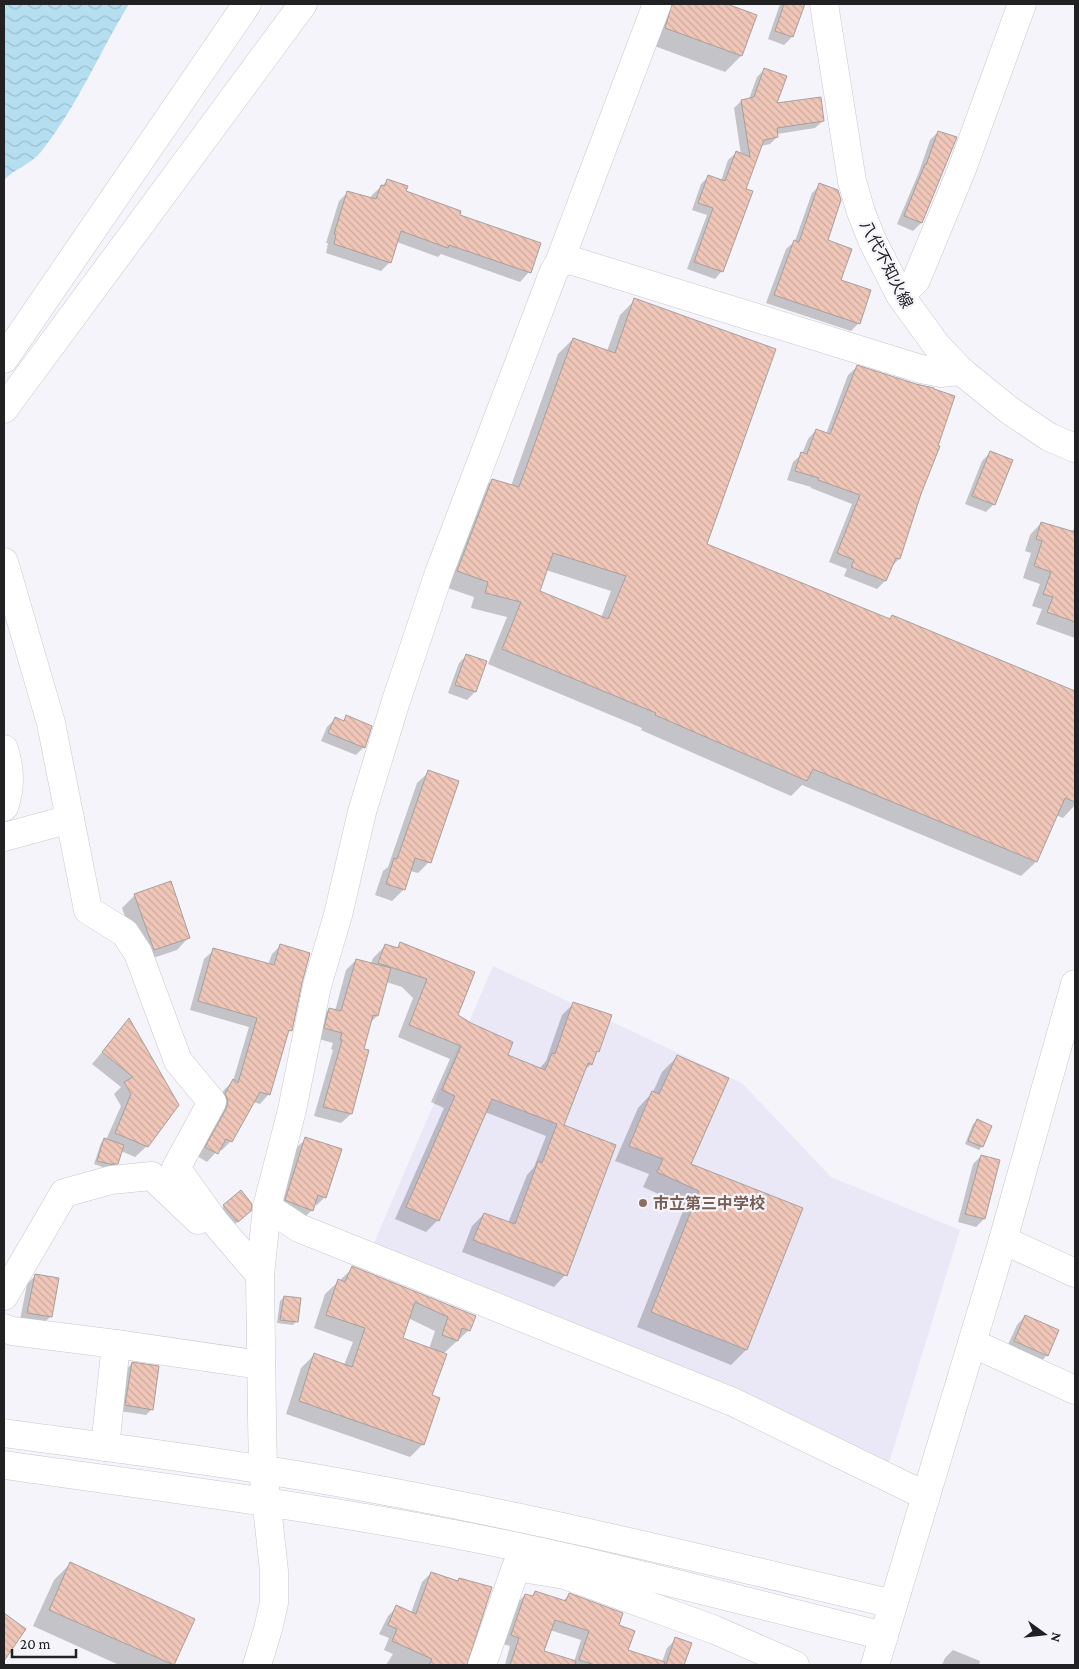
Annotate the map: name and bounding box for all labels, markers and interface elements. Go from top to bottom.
street label: 八代不知火線 [857,218,916,311]
place label: 市立第三中学校 [653,1195,765,1212]
marker: 市立第三中学校 [637,1197,649,1209]
north arrow [1019,1609,1069,1659]
scale bar [12,1626,76,1658]
text: N [1047,1631,1066,1644]
text: 20 m [20,1636,51,1652]

